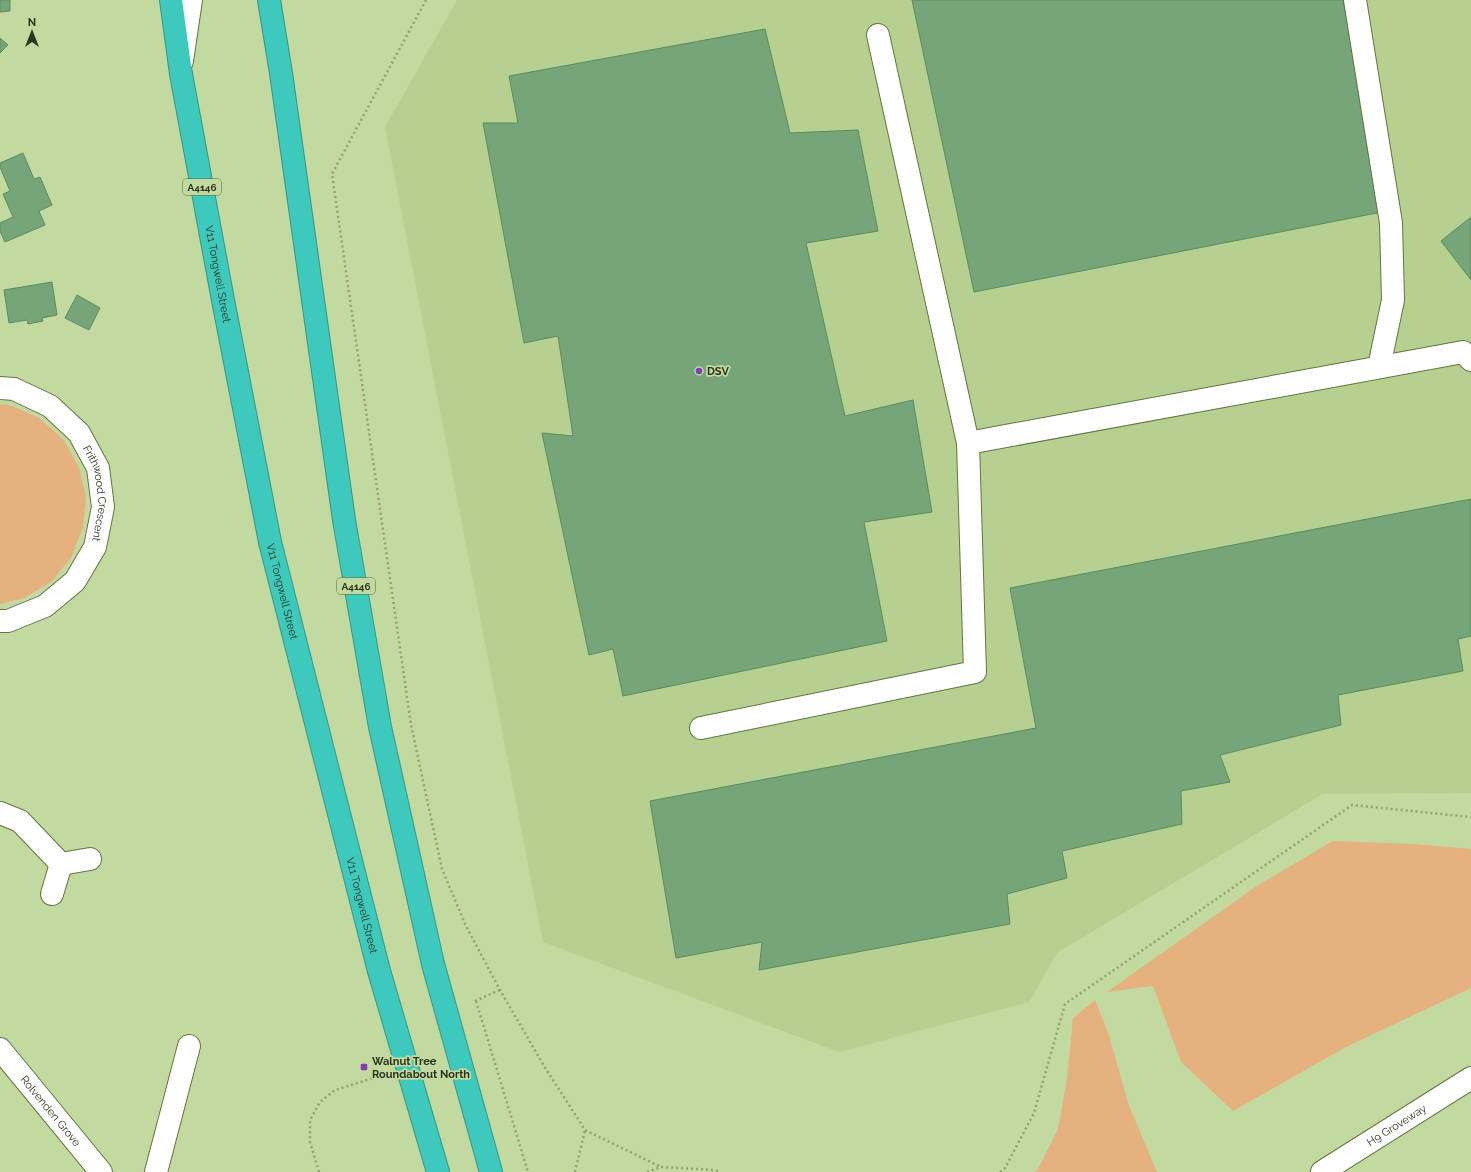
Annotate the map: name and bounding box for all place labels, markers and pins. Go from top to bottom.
place label: DSV [707,365,729,378]
marker: DSV [694,366,704,376]
place label: Walnut Tree Roundabout North [372,1055,470,1081]
marker: Walnut Tree Roundabout North [359,1062,369,1072]

